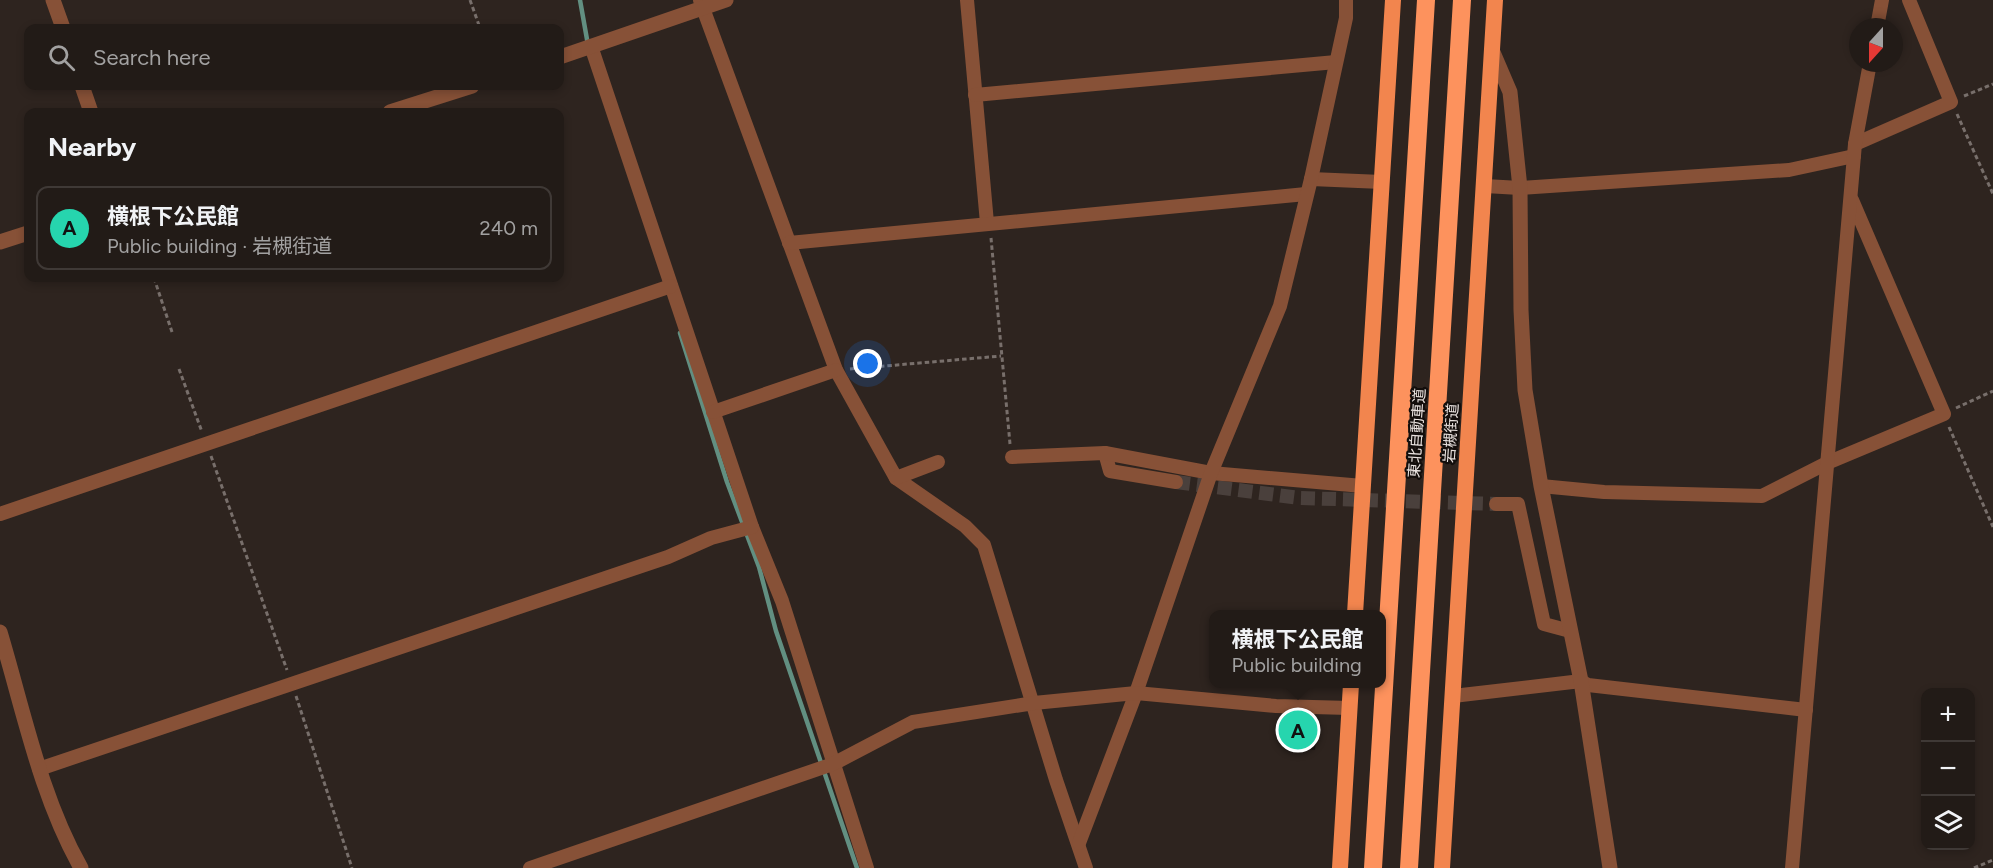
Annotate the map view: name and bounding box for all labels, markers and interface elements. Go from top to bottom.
north arrow [1849,18,1903,72]
search box [24,24,564,90]
icon: search [45,41,78,74]
text: Search here [93,44,211,71]
text: Nearby [48,131,136,163]
text: 横根下公民館 [107,203,239,230]
text: A [62,216,77,240]
text: 240 m [480,216,538,240]
text: Public building · 岩槻街道 [107,234,332,258]
your location [853,349,882,378]
street label: 東北自動車道 [1405,387,1429,479]
street label: 岩槻街道 [1440,402,1462,464]
popup [1209,610,1386,688]
text: 横根下公民館 [1231,626,1364,653]
text: Public building [1231,653,1362,677]
map controls [1921,688,1975,850]
button: + [1921,688,1975,742]
pin: A [1278,708,1318,752]
button: − [1921,742,1975,796]
button: layers [1921,796,1975,850]

